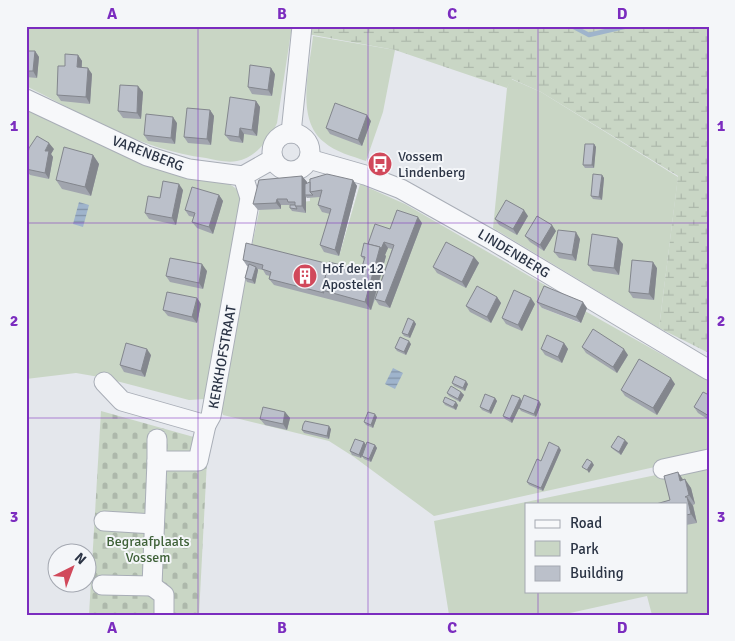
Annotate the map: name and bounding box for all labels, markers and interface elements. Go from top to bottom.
text: A [107,4,118,24]
text: B [277,4,287,24]
text: C [447,4,457,24]
text: D [617,4,628,24]
text: 1 [10,116,19,136]
text: 1 [717,116,726,136]
street label: VARENBERG [110,132,186,175]
place label: Vossem Lindenberg [398,148,465,181]
bus stop icon: Vossem Lindenberg [367,151,393,177]
street label: LINDENBERG [475,225,553,282]
place label: Hof der 12 Apostelen [322,260,384,293]
building icon: Hof der 12 Apostelen [292,263,318,289]
street label: KERKHOFSTRAAT [205,304,240,410]
text: 2 [10,311,18,331]
text: 2 [717,311,725,331]
legend [525,503,688,594]
text: 3 [10,507,18,527]
text: 3 [717,507,725,527]
text: Road [570,514,602,532]
park label: Begraafplaats Vossem [106,533,190,566]
text: Park [570,540,599,558]
north arrow [48,544,98,594]
text: N [71,549,90,568]
text: Building [570,564,624,582]
text: A [107,618,118,638]
text: B [277,618,287,638]
text: C [447,618,457,638]
text: D [617,618,628,638]

